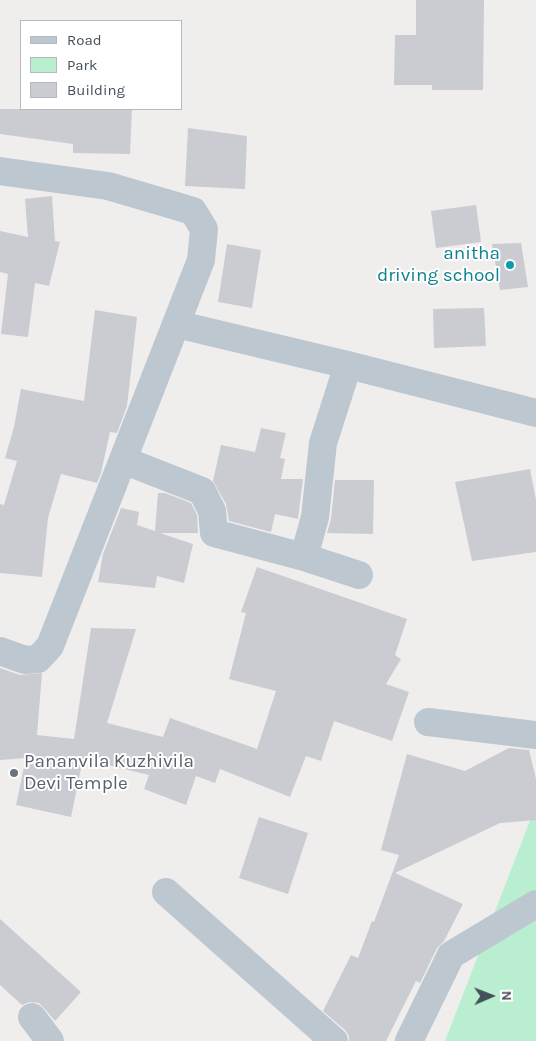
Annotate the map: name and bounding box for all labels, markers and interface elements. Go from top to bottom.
legend [20,20,182,110]
text: Road [67,31,102,49]
text: Park [67,56,97,74]
text: Building [67,81,125,99]
place label: anitha driving school [377,243,500,287]
marker: anitha driving school [504,259,516,271]
place label: Pananvila Kuzhivila Devi Temple [24,751,194,795]
marker: Pananvila Kuzhivila Devi Temple [8,767,20,779]
north arrow [466,971,516,1021]
text: N [498,991,515,1001]

